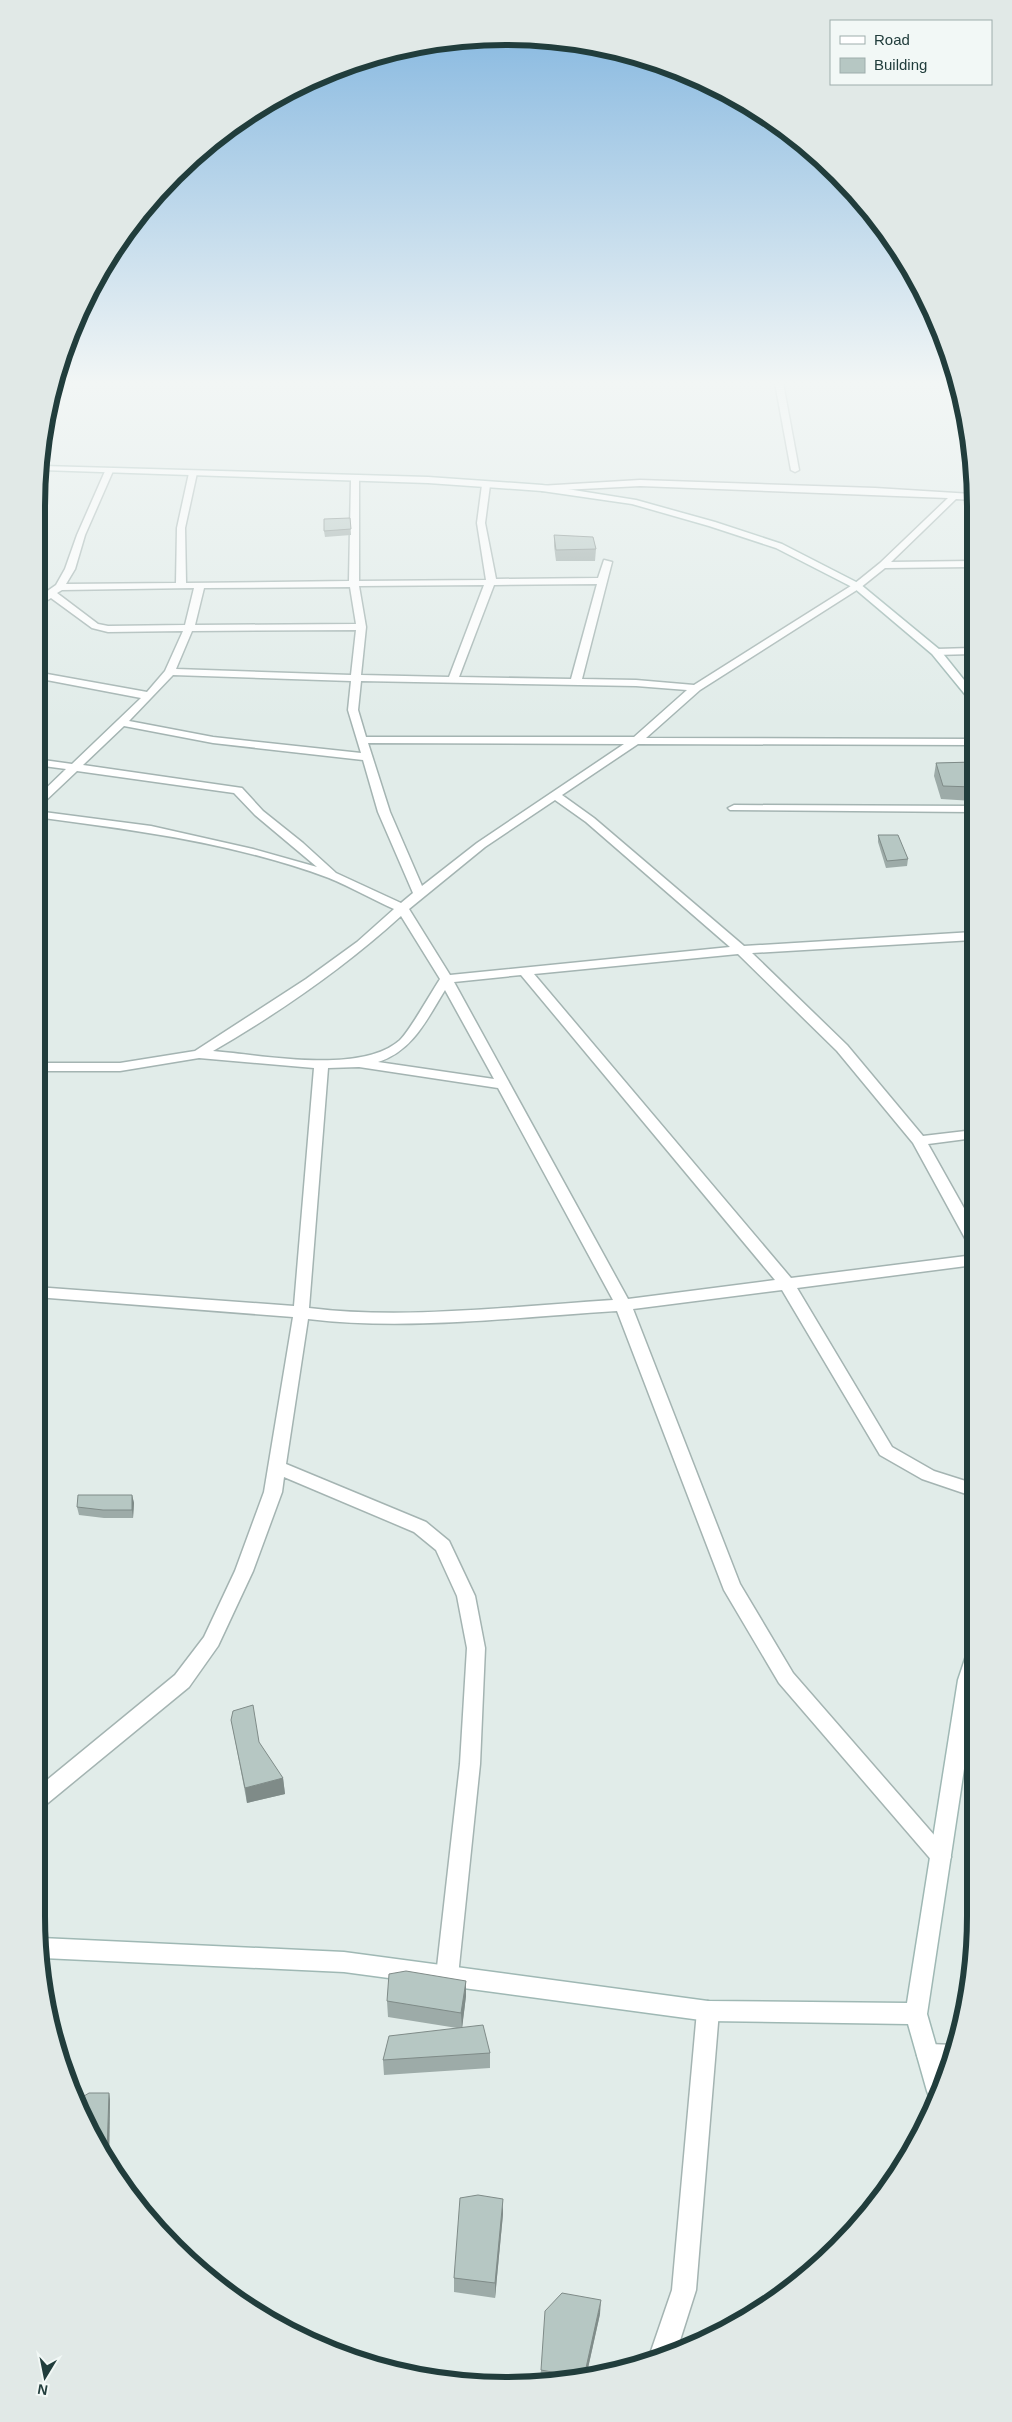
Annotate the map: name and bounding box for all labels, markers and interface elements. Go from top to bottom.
legend [830,20,992,85]
text: Road [874,31,910,48]
text: Building [874,56,927,73]
north arrow [20,2352,70,2402]
text: N [36,2381,49,2399]

